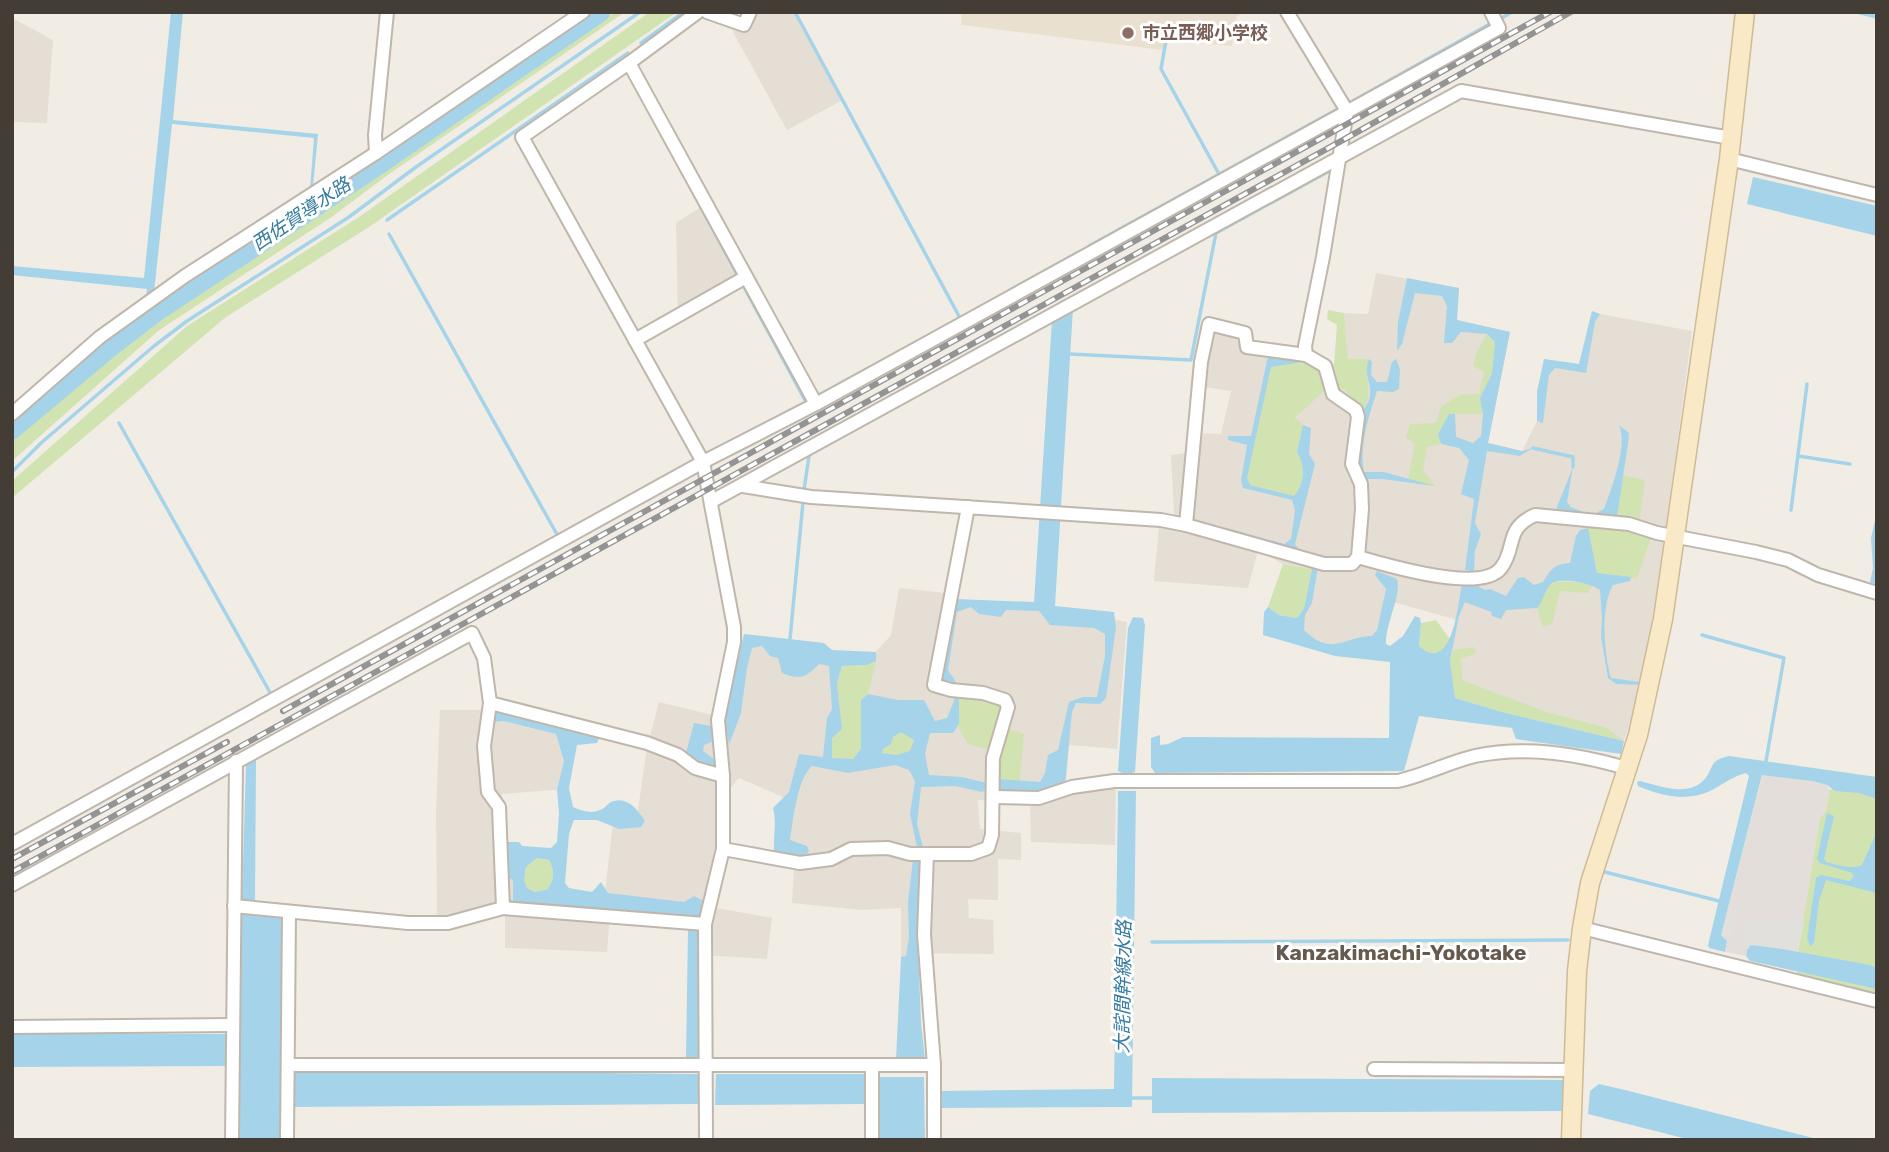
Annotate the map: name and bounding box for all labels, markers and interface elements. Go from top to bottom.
place label: 市立西郷小学校 [1142,22,1268,44]
marker: 市立西郷小学校 [1120,25,1136,41]
water label: 西佐賀導水路 [247,171,356,255]
water label: 大詫間幹線水路 [1110,918,1136,1054]
district label: Kanzakimachi-Yokotake [1276,940,1526,965]

